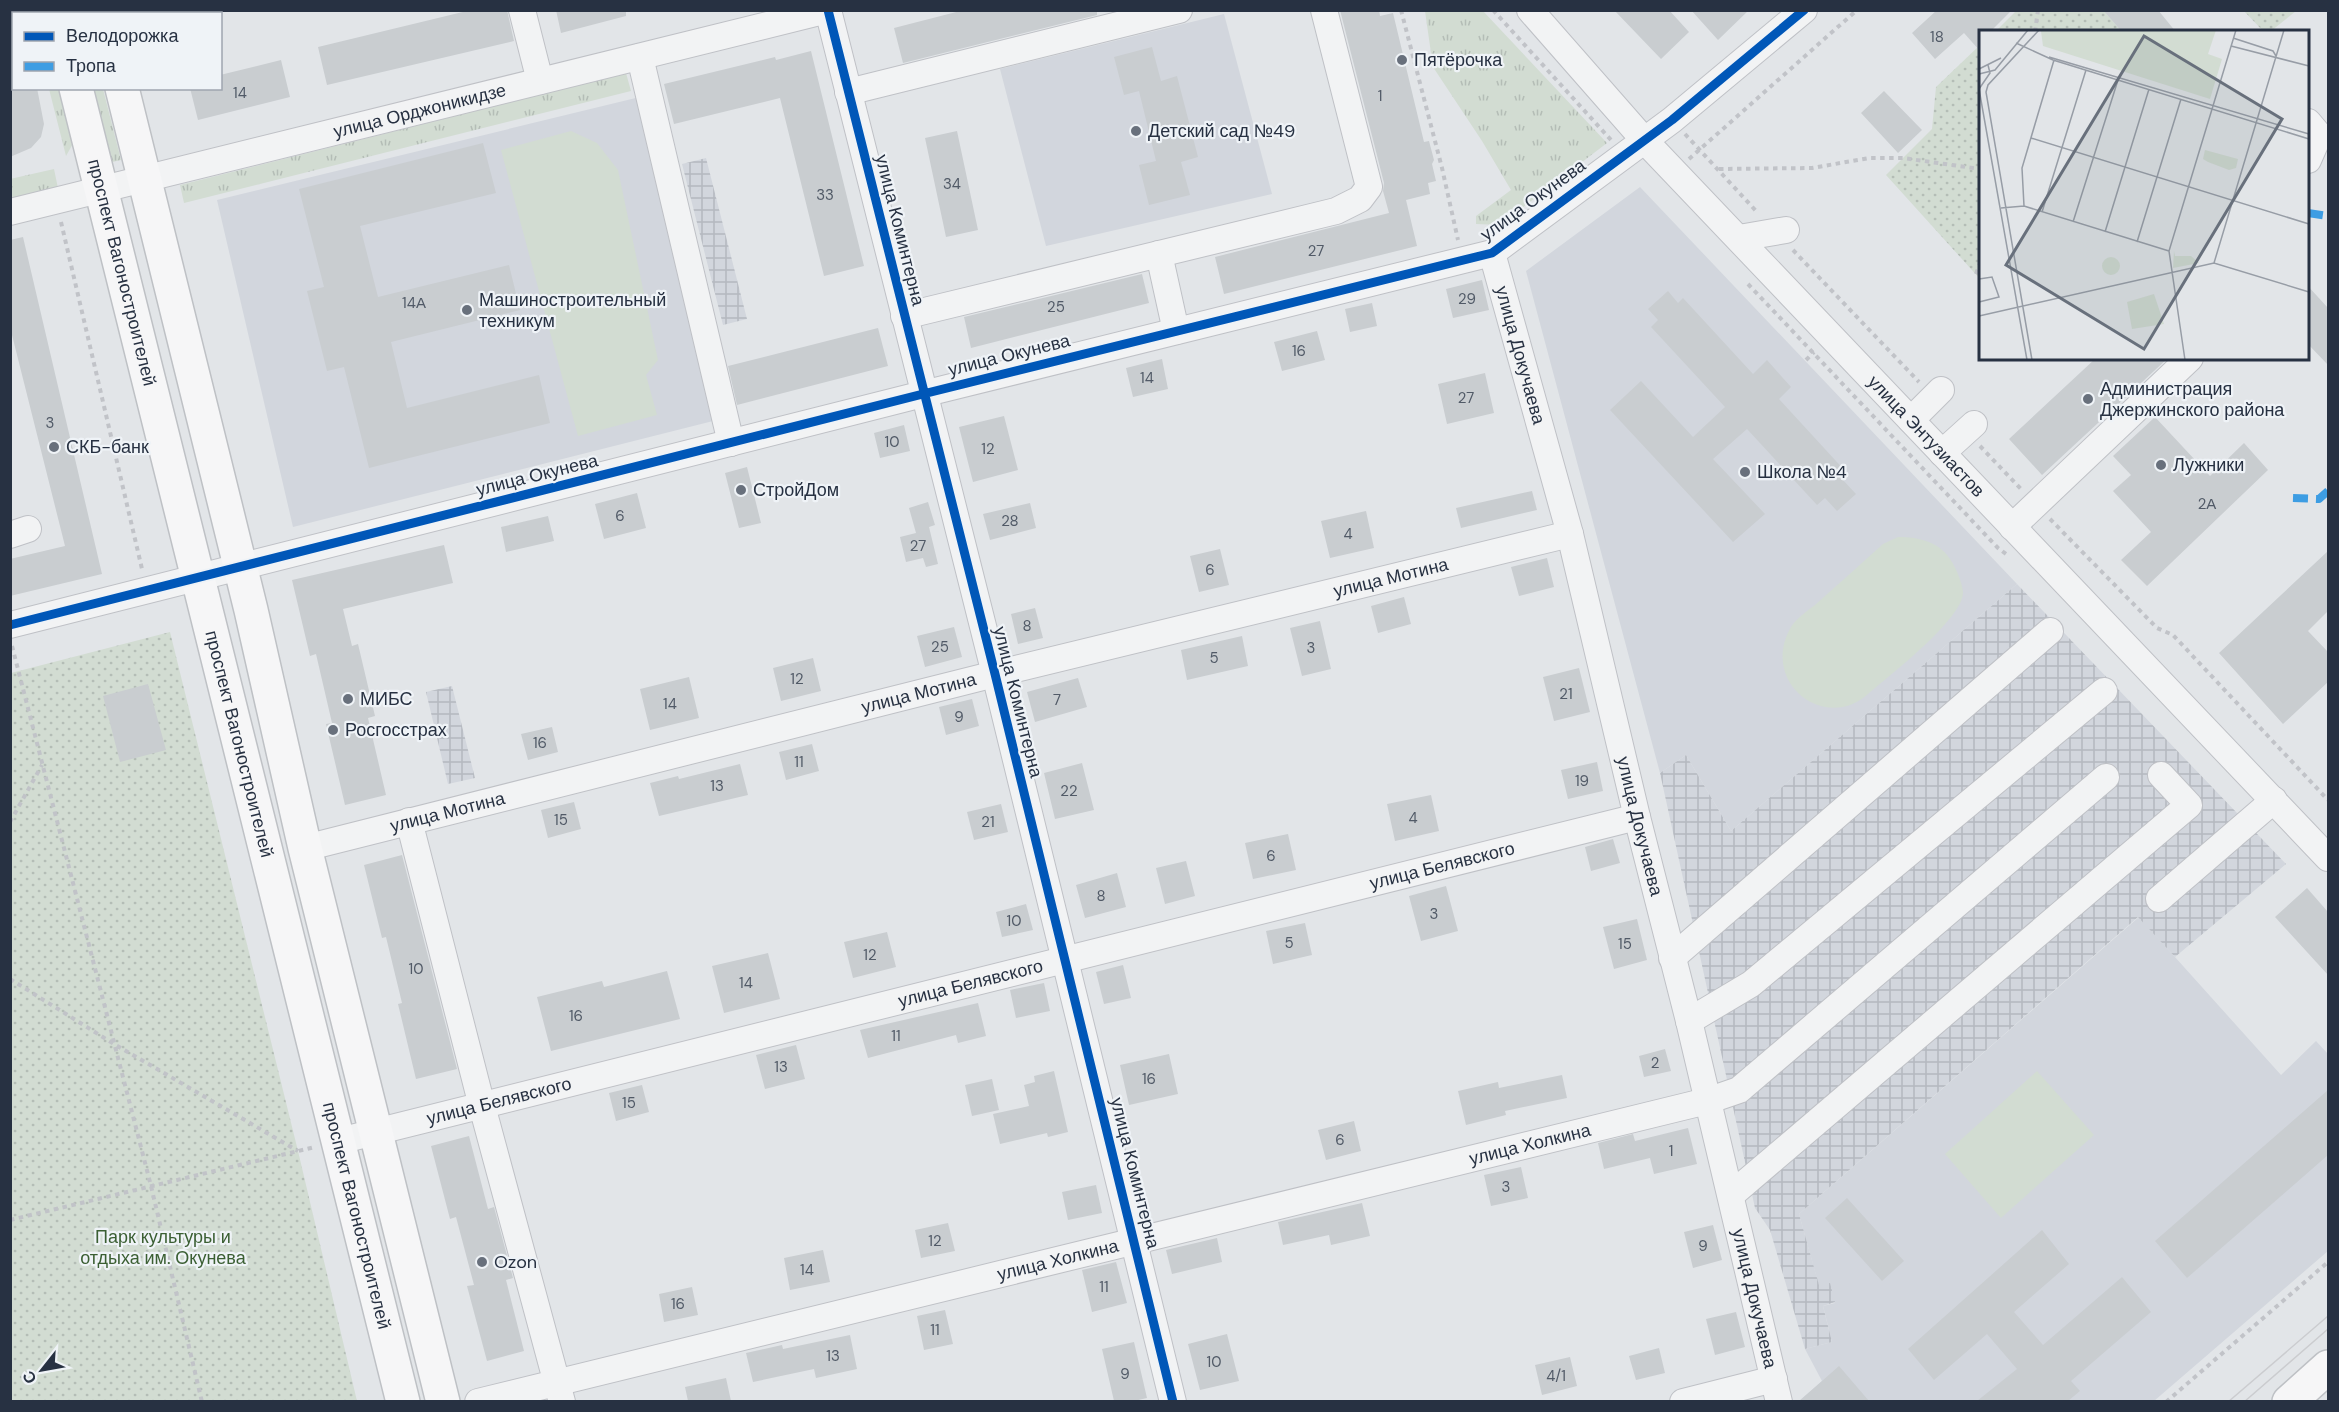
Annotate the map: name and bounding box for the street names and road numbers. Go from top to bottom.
street label: улица Орджоникидзе [331,78,509,144]
street label: улица Коминтерна [870,152,931,309]
street label: улица Окунева [1476,153,1591,246]
street label: проспект Вагоностроителей [82,156,162,388]
street label: улица Докучаева [1490,283,1551,428]
street label: улица Окунева [946,328,1073,382]
street label: улица Энтузиастов [1862,370,1990,502]
street label: улица Окунева [474,448,601,502]
street label: улица Мотина [1331,552,1452,603]
street label: улица Коминтерна [988,624,1049,781]
street label: проспект Вагоностроителей [199,628,279,860]
street label: улица Мотина [859,667,980,719]
street label: улица Докучаева [1611,754,1669,899]
street label: улица Мотина [388,786,508,838]
street label: улица Белявского [1367,836,1517,895]
street label: улица Белявского [896,954,1046,1013]
street label: улица Белявского [424,1071,574,1131]
street label: улица Коминтерна [1105,1095,1166,1252]
street label: проспект Вагоностроителей [317,1100,396,1332]
street label: улица Холкина [1467,1118,1594,1171]
street label: улица Докучаева [1726,1226,1783,1372]
street label: улица Холкина [995,1233,1122,1286]

